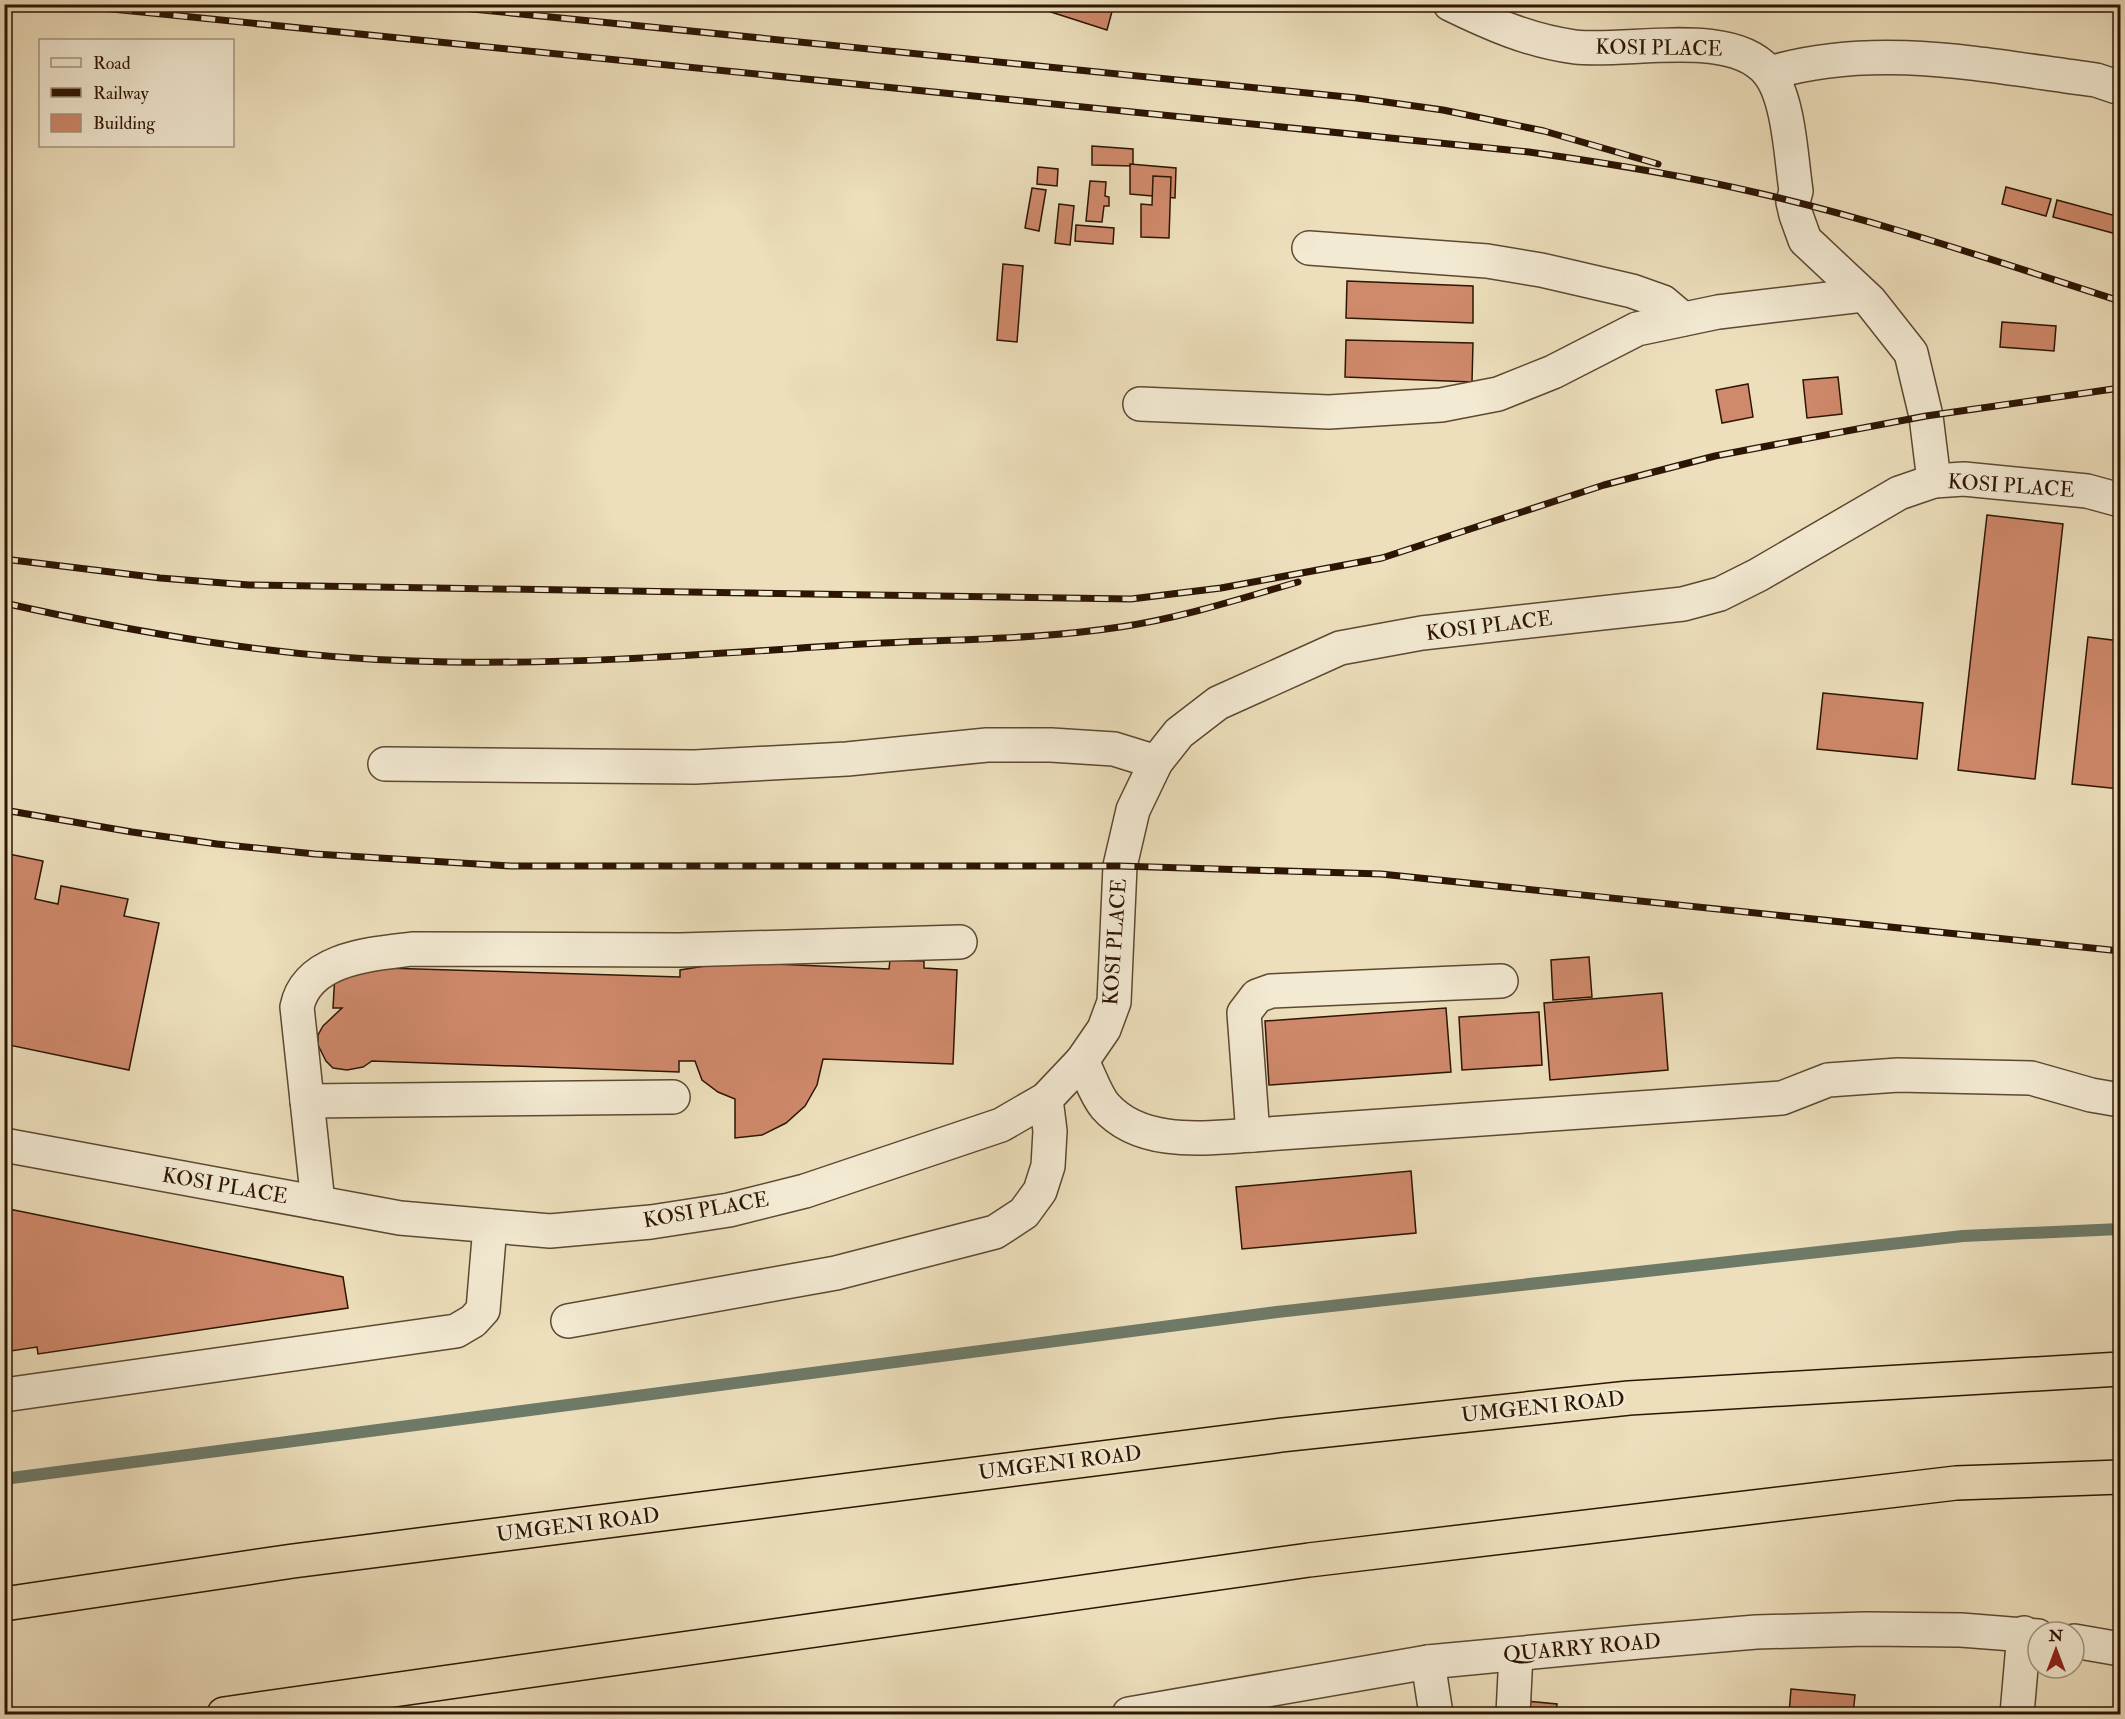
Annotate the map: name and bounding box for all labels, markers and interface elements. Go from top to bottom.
street label: KOSI PLACE [1595,33,1723,63]
legend [39,39,234,147]
text: Road [93,52,131,75]
text: Railway [93,82,150,105]
text: Building [93,112,156,135]
street label: KOSI PLACE [1947,468,2075,504]
street label: KOSI PLACE [1424,605,1554,647]
street label: KOSI PLACE [1097,878,1133,1006]
street label: KOSI PLACE [160,1162,290,1210]
street label: KOSI PLACE [641,1186,771,1234]
street label: UMGENI ROAD [1460,1385,1626,1429]
street label: UMGENI ROAD [977,1440,1143,1486]
street label: UMGENI ROAD [495,1502,661,1548]
north arrow [2026,1620,2086,1680]
text: N [2048,1626,2064,1646]
street label: QUARRY ROAD [1502,1628,1662,1668]

